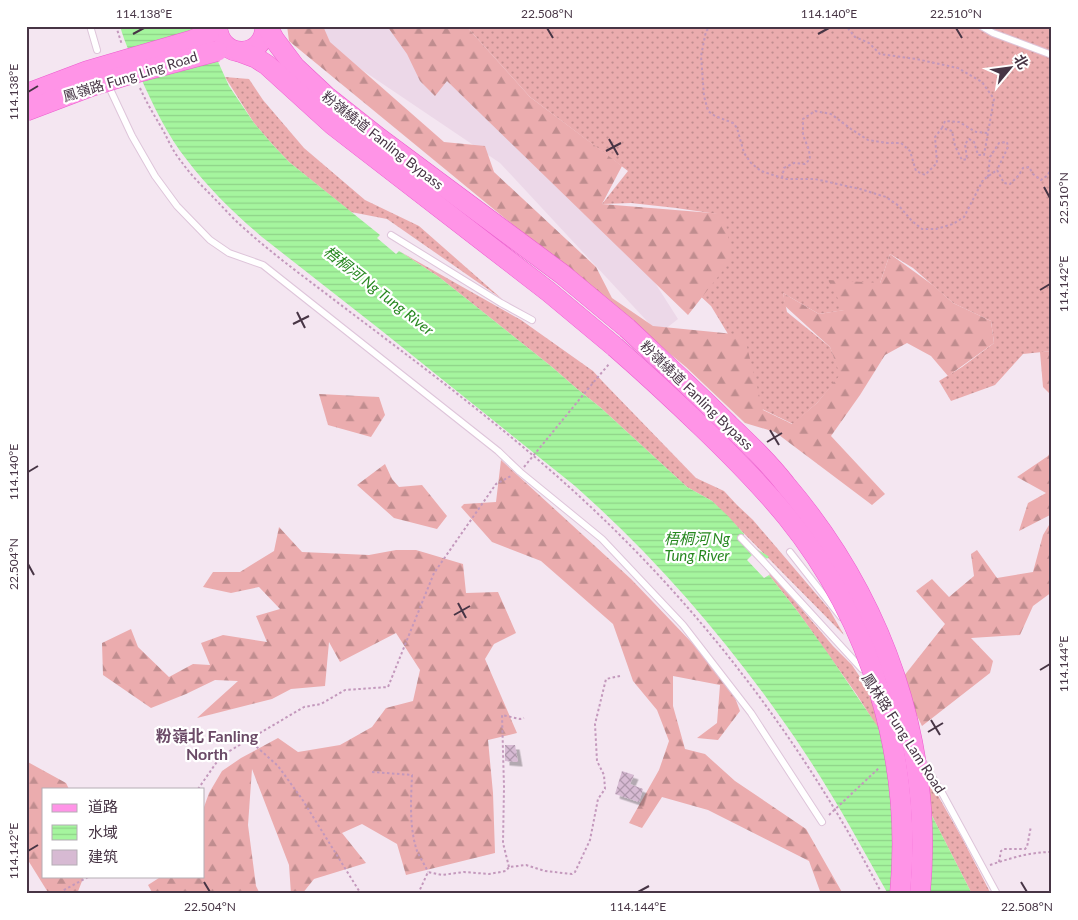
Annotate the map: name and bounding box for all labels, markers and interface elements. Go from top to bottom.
text: 114.138°E [116,6,172,21]
text: 22.508°N [521,6,573,21]
text: 114.140°E [801,6,857,21]
text: 22.510°N [930,6,982,21]
north arrow [986,42,1036,92]
street label: 鳳嶺路 Fung Ling Road [61,47,199,105]
text: 北 [1011,51,1033,72]
text: 114.138°E [6,64,21,120]
street label: 粉嶺繞道 Fanling Bypass [319,87,447,193]
text: 22.510°N [1056,172,1071,224]
water label: 梧桐河 Ng Tung River [321,242,438,339]
text: 114.142°E [1056,256,1071,312]
street label: 粉嶺繞道 Fanling Bypass [637,337,757,453]
text: 114.140°E [6,444,21,500]
water label: 梧桐河 Ng Tung River [664,529,731,564]
text: 22.504°N [6,538,21,590]
text: 114.144°E [1056,636,1071,692]
street label: 鳳林路 Fung Lam Road [859,670,949,796]
district label: 粉嶺北 Fanling North [156,726,259,763]
legend [42,788,205,878]
text: 道路 [88,797,118,815]
text: 114.142°E [6,823,21,879]
text: 水域 [88,823,118,841]
text: 建筑 [88,847,118,865]
text: 22.504°N [184,899,236,914]
text: 114.144°E [610,899,666,914]
text: 22.508°N [1001,899,1053,914]

